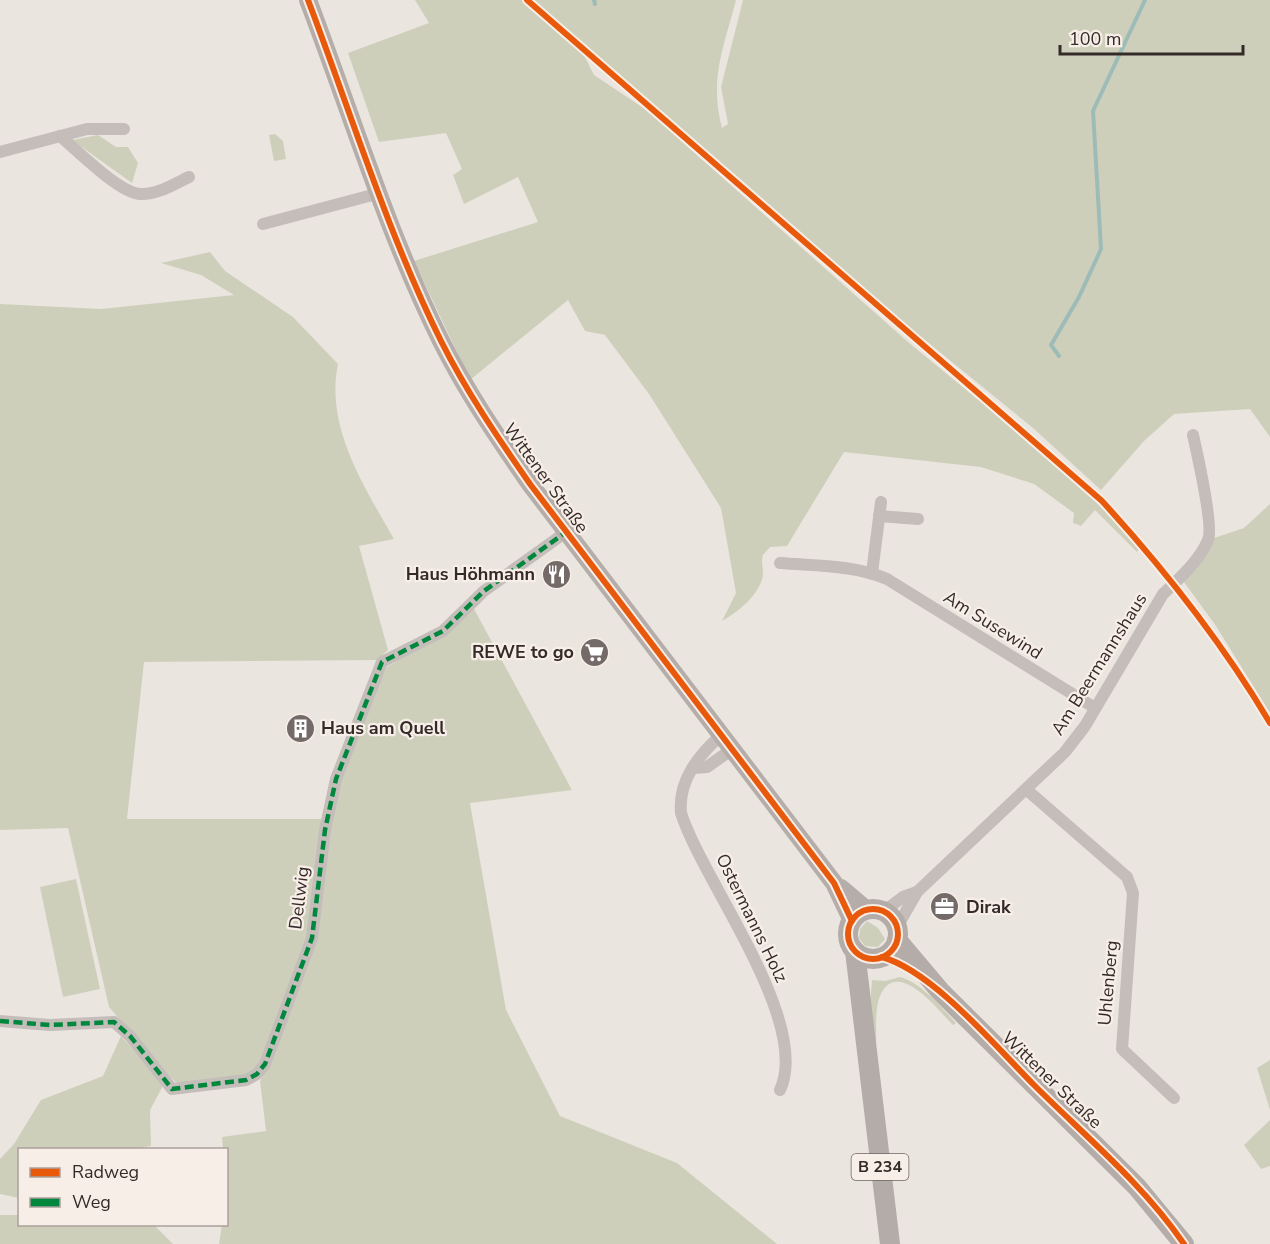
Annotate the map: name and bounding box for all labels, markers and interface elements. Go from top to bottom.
scale bar [1060,18,1243,56]
text: 100 m [1069,27,1121,51]
street label: Wittener Straße [498,418,594,538]
restaurant icon: Haus Höhmann [540,558,572,590]
place label: Haus Höhmann [406,562,535,586]
street label: Am Susewind [939,585,1047,665]
street label: Am Beermannshaus [1046,588,1152,740]
supermarket icon: REWE to go [579,636,611,668]
place label: REWE to go [472,640,574,664]
building icon: Haus am Quell [284,712,316,744]
place label: Haus am Quell [321,716,445,740]
street label: Ostermanns Holz [710,850,794,986]
street label: Dellwig [283,865,315,931]
office icon: Dirak [929,891,961,923]
place label: Dirak [966,895,1011,919]
street label: Uhlenberg [1092,939,1124,1027]
street label: Wittener Straße [997,1026,1107,1134]
legend [18,1148,228,1226]
road number: B 234 [852,1154,908,1180]
text: Radweg [72,1160,139,1184]
text: Weg [72,1190,111,1214]

